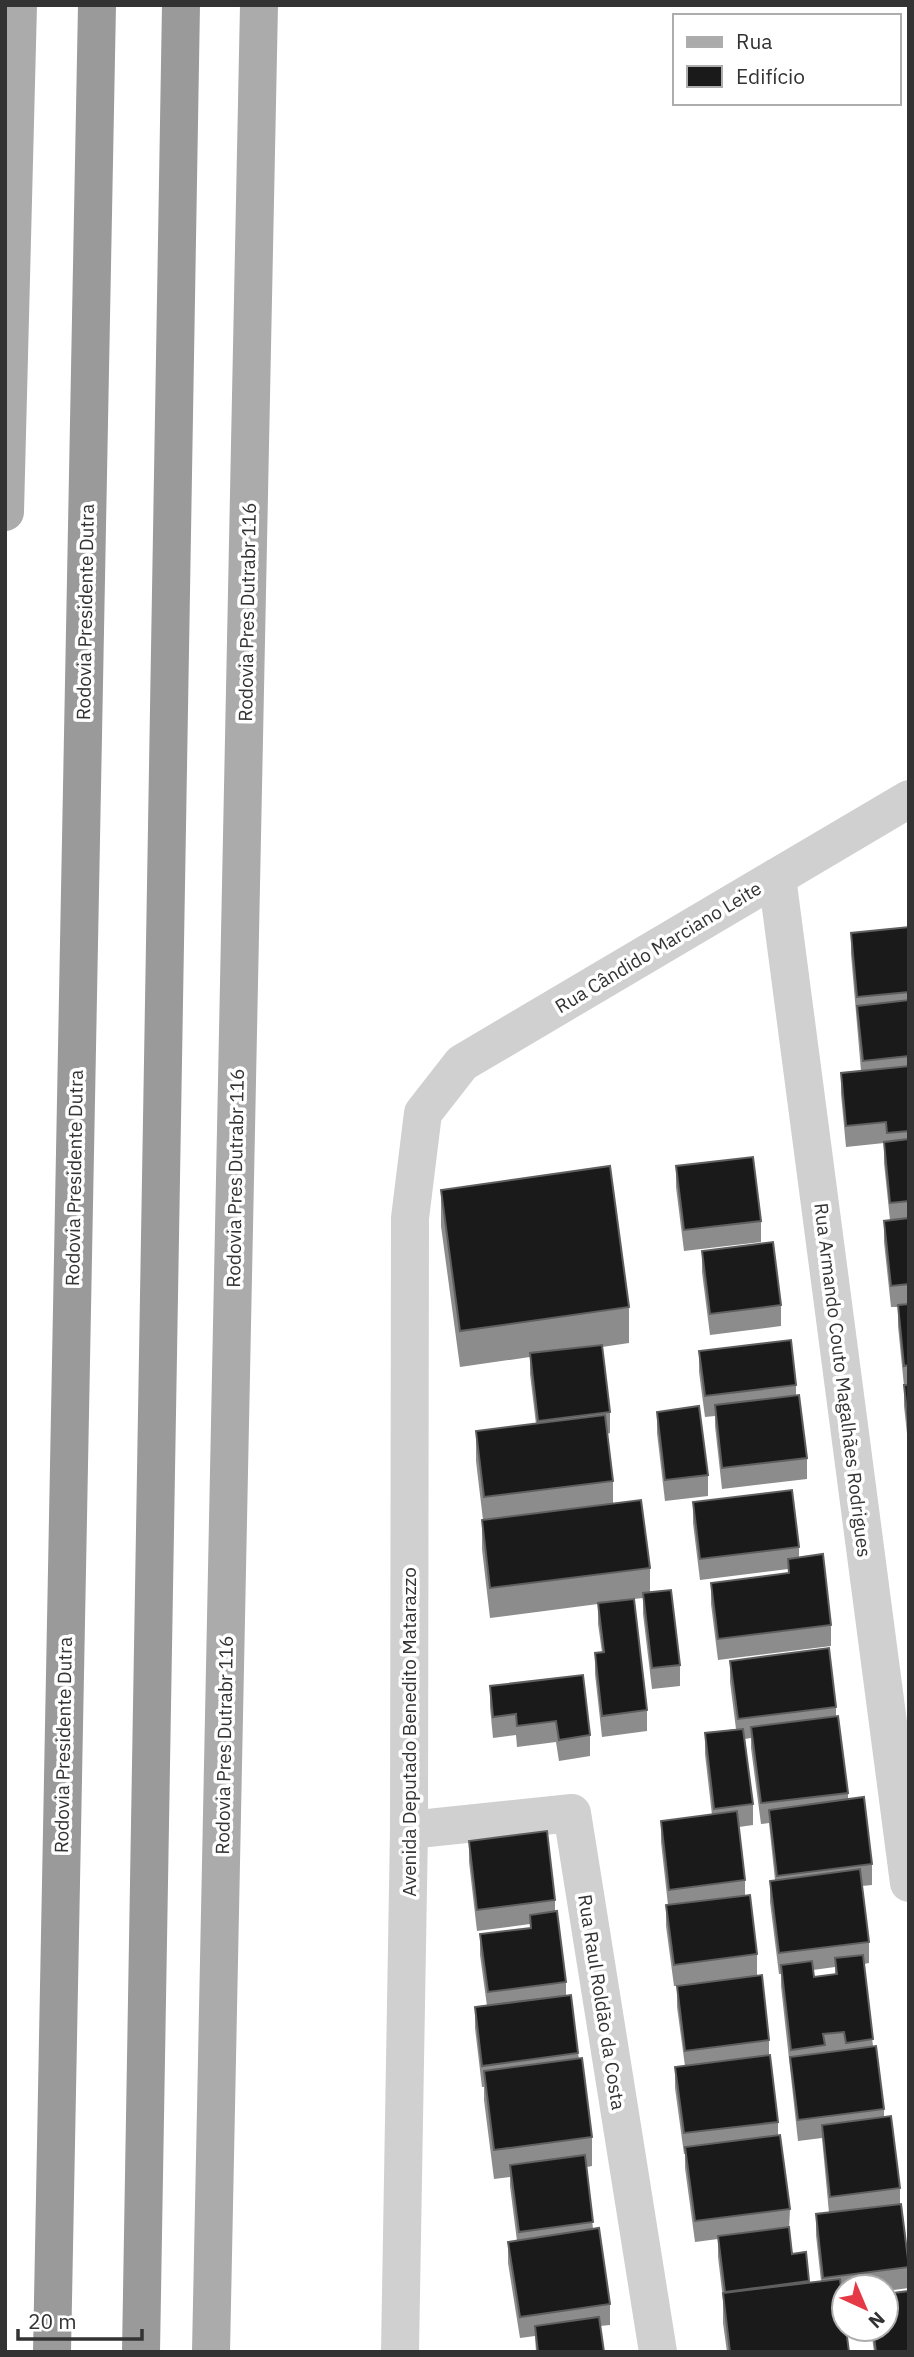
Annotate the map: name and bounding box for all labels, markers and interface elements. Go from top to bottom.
legend [673,14,900,105]
text: Rua [736,27,773,55]
text: Edifício [736,62,805,90]
street label: Rodovia Pres Dutrabr 116 [233,502,261,722]
street label: Rodovia Presidente Dutra [71,504,99,720]
street label: Rua Cândido Marciano Leite [550,876,766,1018]
street label: Rodovia Pres Dutrabr 116 [221,1068,249,1288]
street label: Rodovia Presidente Dutra [60,1070,88,1286]
street label: Rua Armando Couto Magalhães Rodrigues [809,1201,877,1559]
street label: Avenida Deputado Benedito Matarazzo [397,1567,421,1897]
street label: Rodovia Pres Dutrabr 116 [210,1635,238,1855]
street label: Rodovia Presidente Dutra [49,1637,77,1853]
street label: Rua Raul Roldão da Costa [573,1892,631,2112]
north arrow [830,2273,900,2343]
scale bar [18,2298,142,2342]
text: 20 m [28,2307,77,2335]
text: N [864,2307,890,2334]

